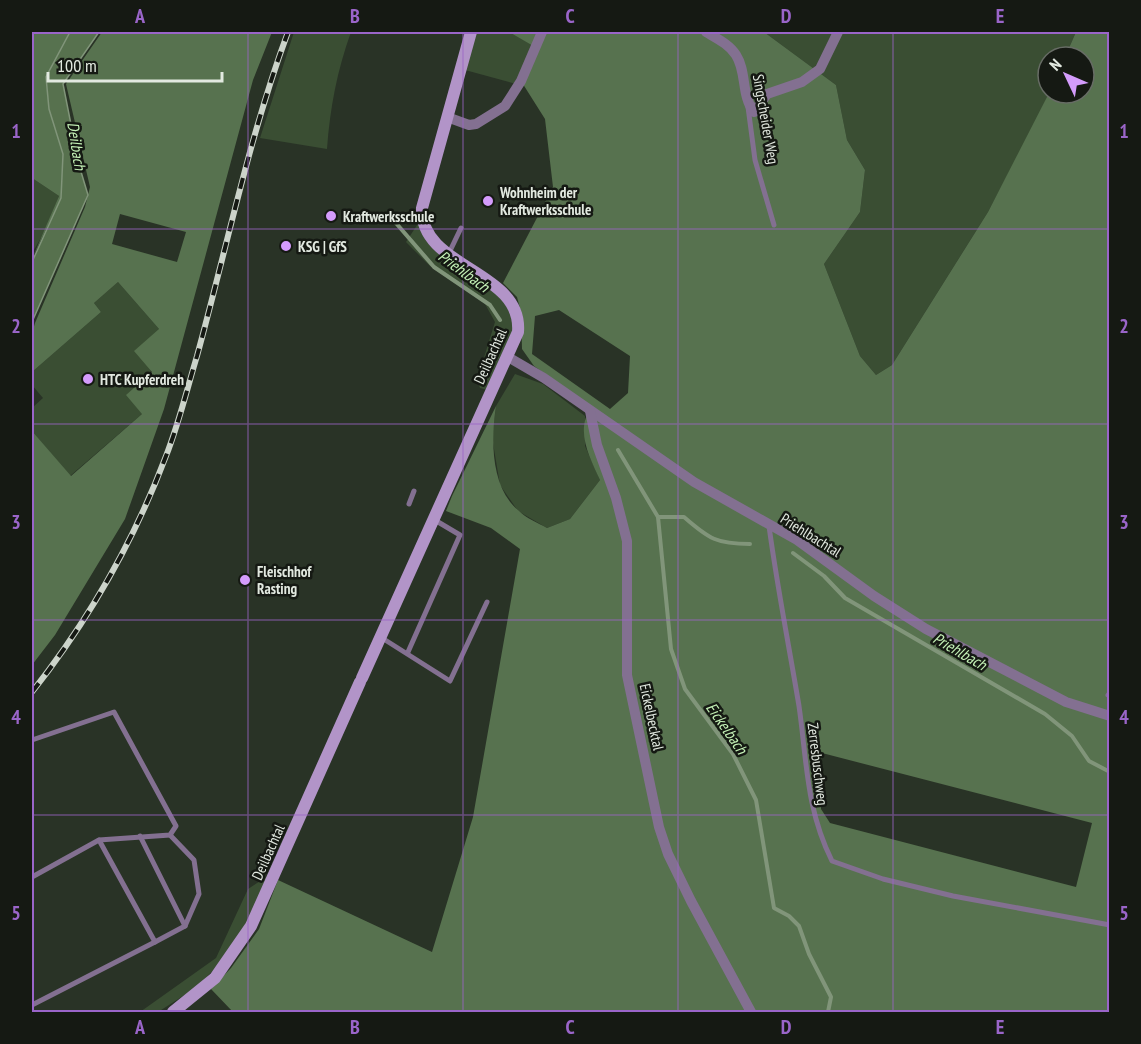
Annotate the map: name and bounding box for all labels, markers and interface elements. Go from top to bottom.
text: A [134,3,146,29]
text: B [350,3,360,29]
text: C [565,3,575,29]
text: D [781,3,792,29]
text: E [996,3,1004,29]
scale bar [48,45,222,83]
north arrow [1036,45,1096,105]
text: 100 m [57,54,97,77]
text: N [1045,55,1065,75]
street label: Singscheider Weg [749,73,783,165]
text: 1 [11,118,21,144]
text: 1 [1119,118,1129,144]
water label: Deilbach [63,121,91,172]
place label: Wohnheim der Kraftwerksschule [499,183,591,219]
marker: Wohnheim der Kraftwerksschule [481,194,495,208]
place label: Kraftwerksschule [343,207,434,226]
marker: Kraftwerksschule [324,209,338,223]
place label: KSG | GfS [298,237,347,256]
marker: KSG | GfS [279,239,293,253]
water label: Priehlbach [435,246,494,297]
text: 2 [11,313,21,339]
text: 2 [1119,313,1129,339]
street label: Deilbachtal [469,325,511,387]
place label: HTC Kupferdreh [100,370,184,389]
marker: HTC Kupferdreh [81,372,95,386]
text: 3 [11,509,21,535]
street label: Priehlbachtal [777,509,845,561]
text: 3 [1119,509,1129,535]
place label: Fleischhof Rasting [257,562,312,598]
marker: Fleischhof Rasting [238,573,252,587]
water label: Priehlbach [930,628,991,675]
street label: Eickelbecktal [636,682,668,753]
water label: Eickelbach [702,698,753,758]
text: 4 [11,704,21,730]
text: 4 [1119,704,1129,730]
street label: Zerresbuschweg [804,722,832,806]
street label: Deilbachtal [247,821,289,883]
text: 5 [11,900,21,926]
text: 5 [1119,900,1129,926]
text: A [134,1014,146,1040]
text: B [350,1014,360,1040]
text: C [565,1014,575,1040]
text: D [781,1014,792,1040]
text: E [996,1014,1004,1040]

